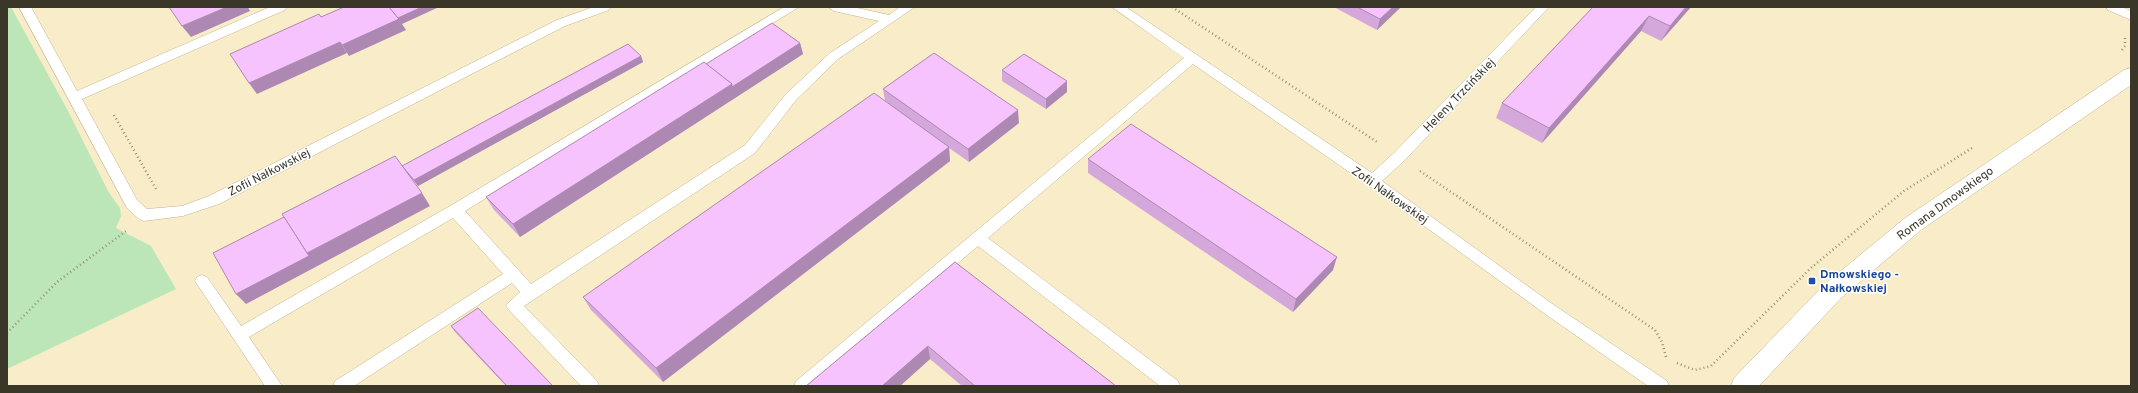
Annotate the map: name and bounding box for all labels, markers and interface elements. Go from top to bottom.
street label: Heleny Trzcińskiej [1420,55,1499,136]
street label: Zofii Nałkowskiej [226,145,313,201]
street label: Zofii Nałkowskiej [1348,163,1431,228]
street label: Romana Dmowskiego [1894,163,1997,244]
place label: Dmowskiego - Nałkowskiej [1820,267,1899,297]
marker: Dmowskiego - Nałkowskiej [1807,276,1817,286]

